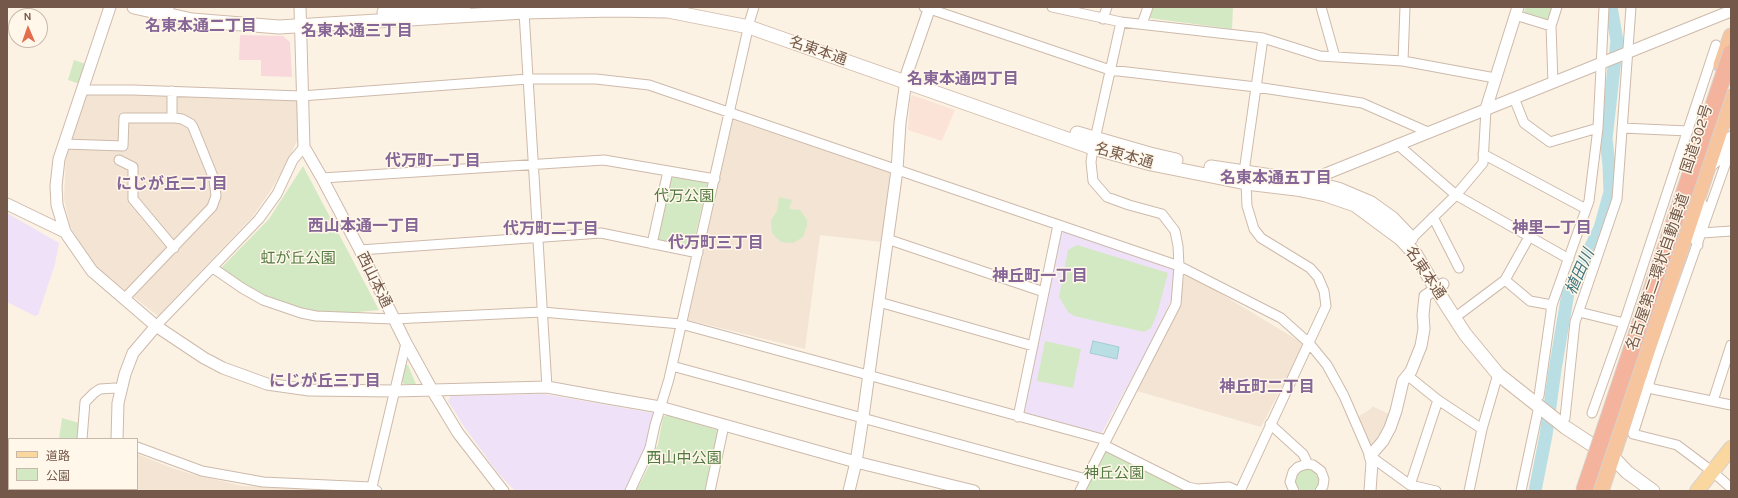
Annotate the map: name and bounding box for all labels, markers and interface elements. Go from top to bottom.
north arrow [8,8,48,48]
text: N [23,10,32,23]
district label: 名東本通二丁目 [145,16,257,36]
district label: 名東本通三丁目 [301,21,413,41]
street label: 名東本通 [787,33,849,69]
district label: 名東本通四丁目 [907,69,1019,89]
street label: 国道302号 [1677,102,1717,176]
street label: 名東本通 [1093,140,1155,172]
district label: 代万町一丁目 [385,151,481,171]
district label: 名東本通五丁目 [1220,168,1332,188]
district label: にじが丘二丁目 [116,174,228,194]
park label: 代万公園 [654,188,714,206]
street label: 名古屋第二環状自動車道 [1623,191,1693,353]
district label: 西山本通一丁目 [308,216,420,236]
district label: 神里一丁目 [1512,218,1592,238]
district label: 代万町二丁目 [503,219,599,239]
district label: 代万町三丁目 [668,233,764,253]
street label: 名東本通 [1401,243,1449,303]
water label: 植田川 [1561,246,1599,298]
street label: 西山本通 [353,249,395,311]
park label: 虹が丘公園 [261,250,335,268]
district label: 神丘町一丁目 [992,266,1088,286]
district label: にじが丘三丁目 [269,371,381,391]
district label: 神丘町二丁目 [1219,377,1315,397]
legend [8,438,138,490]
text: 道路 [46,449,70,463]
park label: 西山中公園 [647,450,721,468]
park label: 神丘公園 [1084,465,1144,483]
text: 公園 [46,469,70,483]

